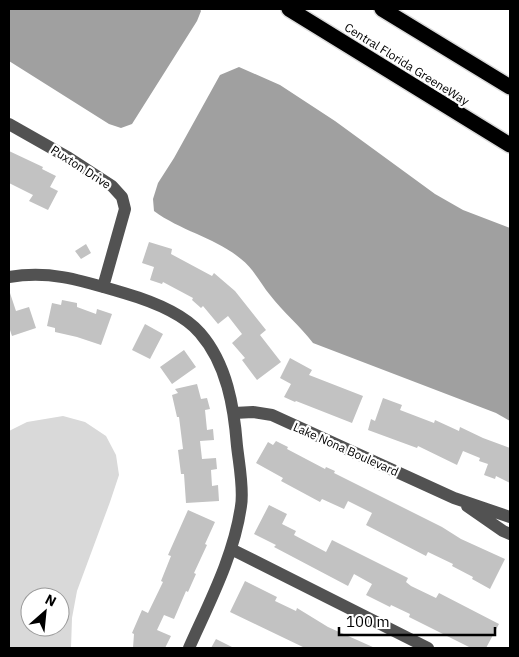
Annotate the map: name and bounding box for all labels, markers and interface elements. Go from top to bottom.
street label: Central Florida GreeneWay [342,19,472,109]
street label: Puxton Drive [48,142,114,192]
street label: Lake Nona Boulevard [291,419,401,479]
north arrow [20,587,70,637]
text: N [42,590,60,611]
scale bar [339,604,495,636]
text: 100 m [346,612,390,631]

